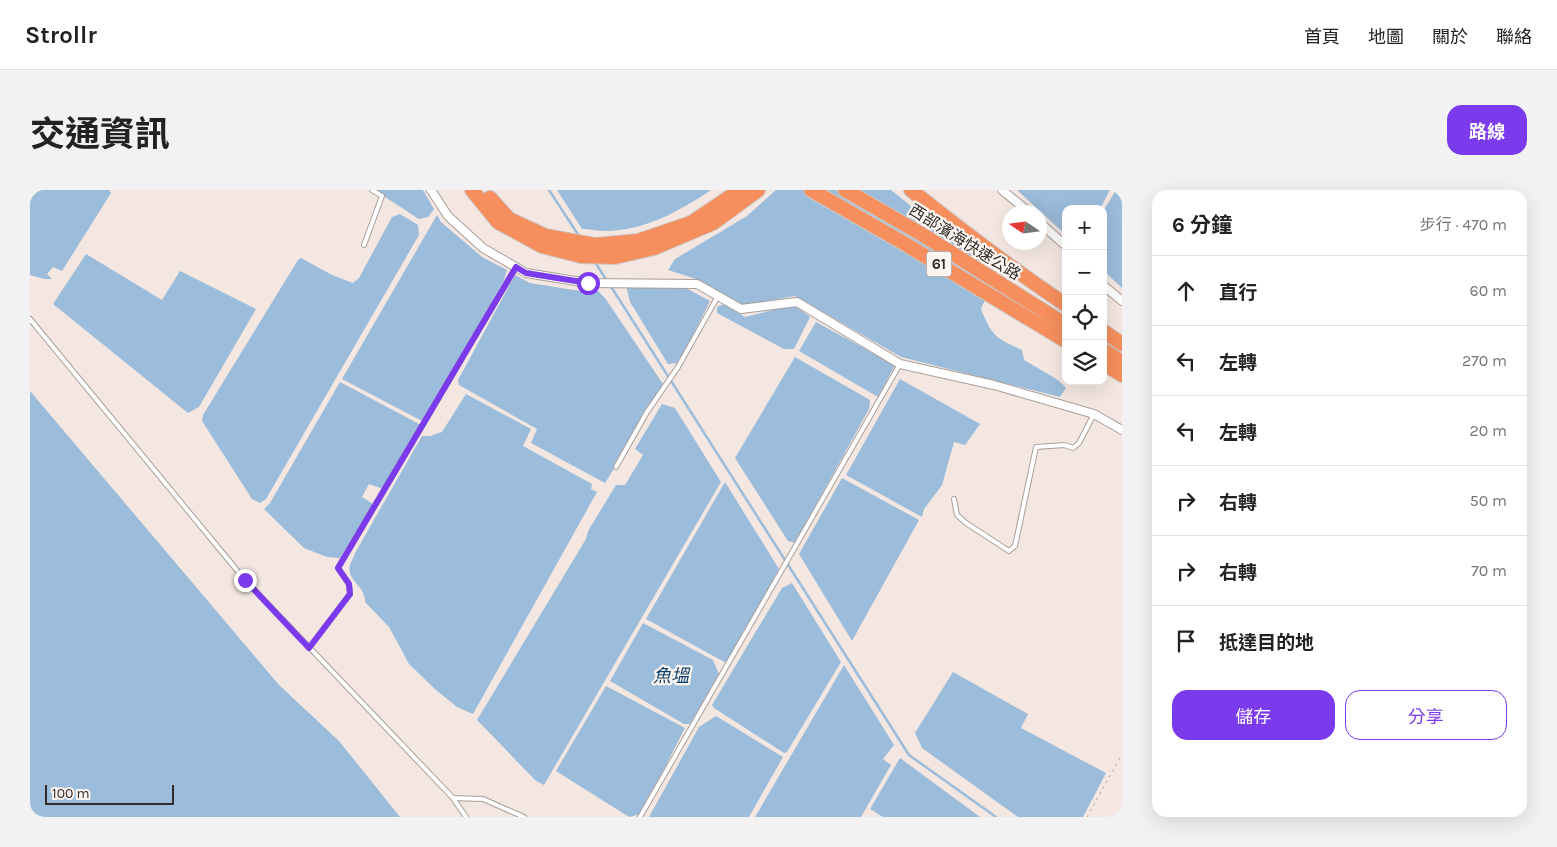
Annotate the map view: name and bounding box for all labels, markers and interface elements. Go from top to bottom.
text: Strollr [25,21,97,49]
text: 首頁 [1304,26,1340,48]
text: 地圖 [1368,26,1404,48]
text: 關於 [1432,26,1468,48]
text: 聯絡 [1496,26,1532,48]
button: 路線 [1447,105,1527,155]
text: 交通資訊 [30,114,170,155]
street label: 西部濱海快速公路 [906,200,1024,284]
north arrow [1002,205,1047,250]
map controls [1062,205,1107,385]
button: + [1062,205,1107,250]
text: 6 分鐘 [1172,213,1232,237]
text: 步行 · 470 m [1420,215,1507,234]
button: − [1062,250,1107,295]
road number: 61 [926,252,952,276]
route start [577,272,600,295]
icon: ahead [1172,277,1200,305]
text: 60 m [1470,281,1507,300]
text: 直行 [1219,282,1257,304]
button: locate [1062,295,1107,340]
button: layers [1062,340,1107,385]
icon: left [1172,347,1200,375]
text: 270 m [1462,351,1507,370]
text: 左轉 [1219,352,1257,374]
icon: left [1172,417,1200,445]
text: 20 m [1469,421,1507,440]
text: 左轉 [1219,422,1257,444]
icon: right [1172,487,1200,515]
text: 50 m [1470,491,1507,510]
text: 右轉 [1219,492,1257,514]
icon: right [1172,557,1200,585]
text: 70 m [1471,561,1507,580]
text: 右轉 [1219,562,1257,584]
route end [234,569,257,592]
icon: arrive [1172,627,1200,655]
text: 抵達目的地 [1219,632,1314,654]
water label: 魚塭 [653,665,691,687]
button: 儲存 [1172,690,1335,740]
button: 分享 [1345,690,1507,740]
scale bar [45,782,174,805]
text: 100 m [52,785,90,802]

